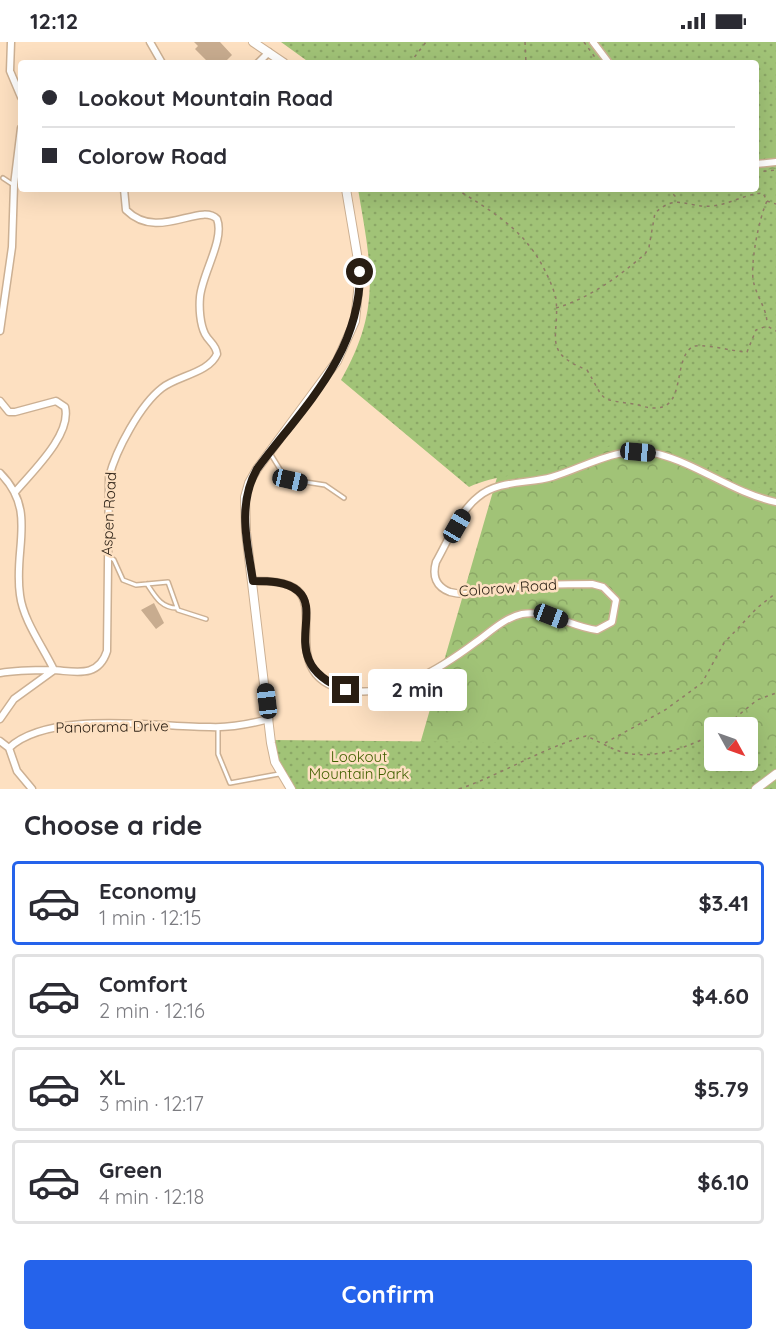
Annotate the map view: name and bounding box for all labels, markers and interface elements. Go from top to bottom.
text: 12:12 [30,7,78,35]
text: Lookout Mountain Road [78,84,333,112]
text: Colorow Road [78,142,227,170]
route start [346,258,373,285]
car [619,441,657,463]
car [270,467,310,493]
street label: Aspen Road [97,471,120,557]
car [440,506,474,546]
street label: Colorow Road [458,575,558,600]
car [531,601,571,631]
callout: 2 min [367,669,466,711]
route end [332,676,359,703]
text: 2 min [391,677,444,702]
car [256,682,278,720]
street label: Panorama Drive [55,716,169,737]
north arrow [704,717,758,771]
map controls [704,717,758,771]
park label: Lookout Mountain Park [309,747,409,783]
text: Choose a ride [24,808,202,842]
icon: car [27,876,81,930]
text: Economy [99,877,197,905]
text: $3.41 [698,889,749,917]
text: 1 min · 12:15 [99,905,201,930]
icon: car [27,969,81,1023]
text: Comfort [99,970,188,998]
text: $4.60 [692,982,749,1010]
text: 2 min · 12:16 [99,998,205,1023]
icon: car [27,1062,81,1116]
text: XL [99,1063,126,1091]
text: $5.79 [694,1075,749,1103]
text: 3 min · 12:17 [99,1091,204,1116]
icon: car [27,1155,81,1209]
text: Green [99,1156,162,1184]
text: $6.10 [697,1168,749,1196]
text: 4 min · 12:18 [99,1184,204,1209]
button: Confirm [24,1260,752,1329]

